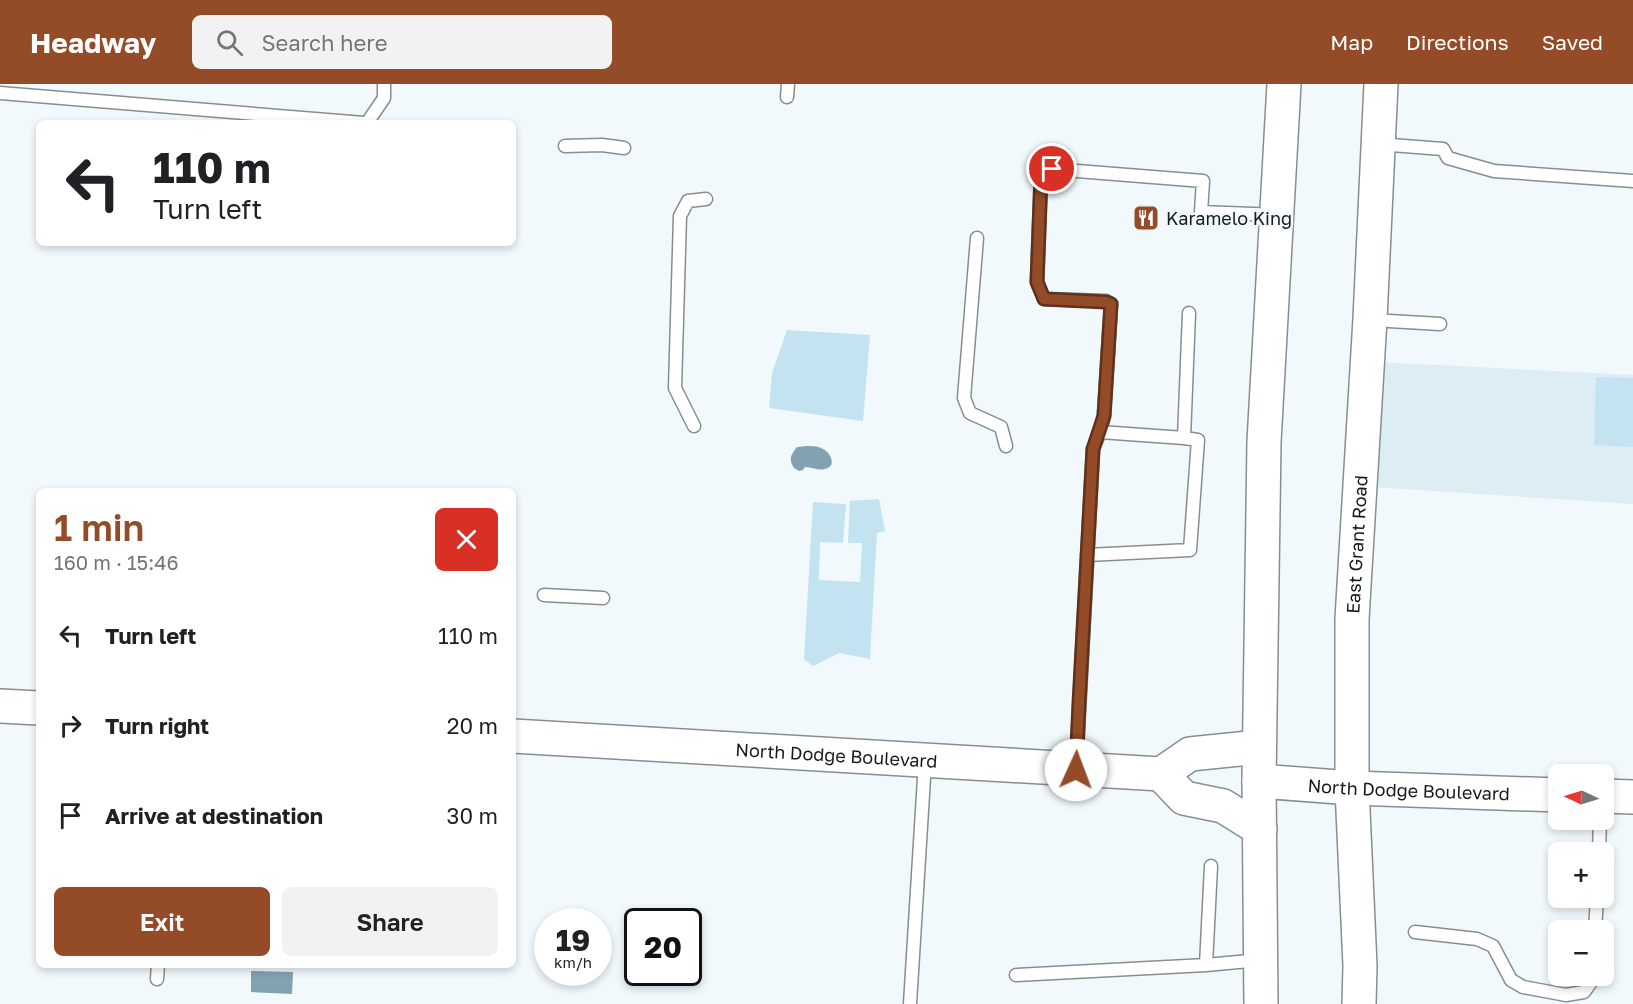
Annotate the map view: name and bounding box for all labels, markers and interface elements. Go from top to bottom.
search box [192,15,612,69]
text: Headway [30,26,156,59]
icon: search [213,26,246,59]
text: Search here [261,29,387,56]
text: Map [1330,29,1373,55]
text: Directions [1406,29,1509,55]
text: Saved [1542,29,1603,55]
text: 110 m [153,142,271,192]
pin [1026,143,1077,194]
icon: left [54,144,132,222]
icon: arrive [1035,152,1068,185]
text: Turn left [153,193,262,225]
restaurant icon: Karamelo King [1131,203,1161,233]
place label: Karamelo King [1166,207,1292,229]
street label: East Grant Road [1341,474,1372,614]
text: 1 min [54,506,144,549]
button: close [435,508,498,571]
text: 160 m · 15:46 [54,550,179,574]
icon: left [54,619,87,652]
text: Turn left [105,622,196,649]
text: 110 m [438,622,498,649]
icon: right [54,709,87,742]
text: Turn right [105,712,209,739]
text: 20 m [447,712,498,739]
street label: North Dodge Boulevard [735,738,938,772]
position arrow [1044,738,1108,802]
north arrow [1548,764,1614,830]
map controls [1548,764,1614,986]
street label: North Dodge Boulevard [1307,774,1510,804]
icon: arrive [54,799,87,832]
text: Arrive at destination [105,802,323,829]
text: 30 m [447,802,498,829]
button: + [1548,842,1614,908]
button: Exit [54,887,270,956]
button: Share [282,887,498,956]
speed limit sign: 20 [624,908,702,986]
button: − [1548,920,1614,986]
text: 19 [556,922,590,958]
text: km/h [554,953,592,971]

